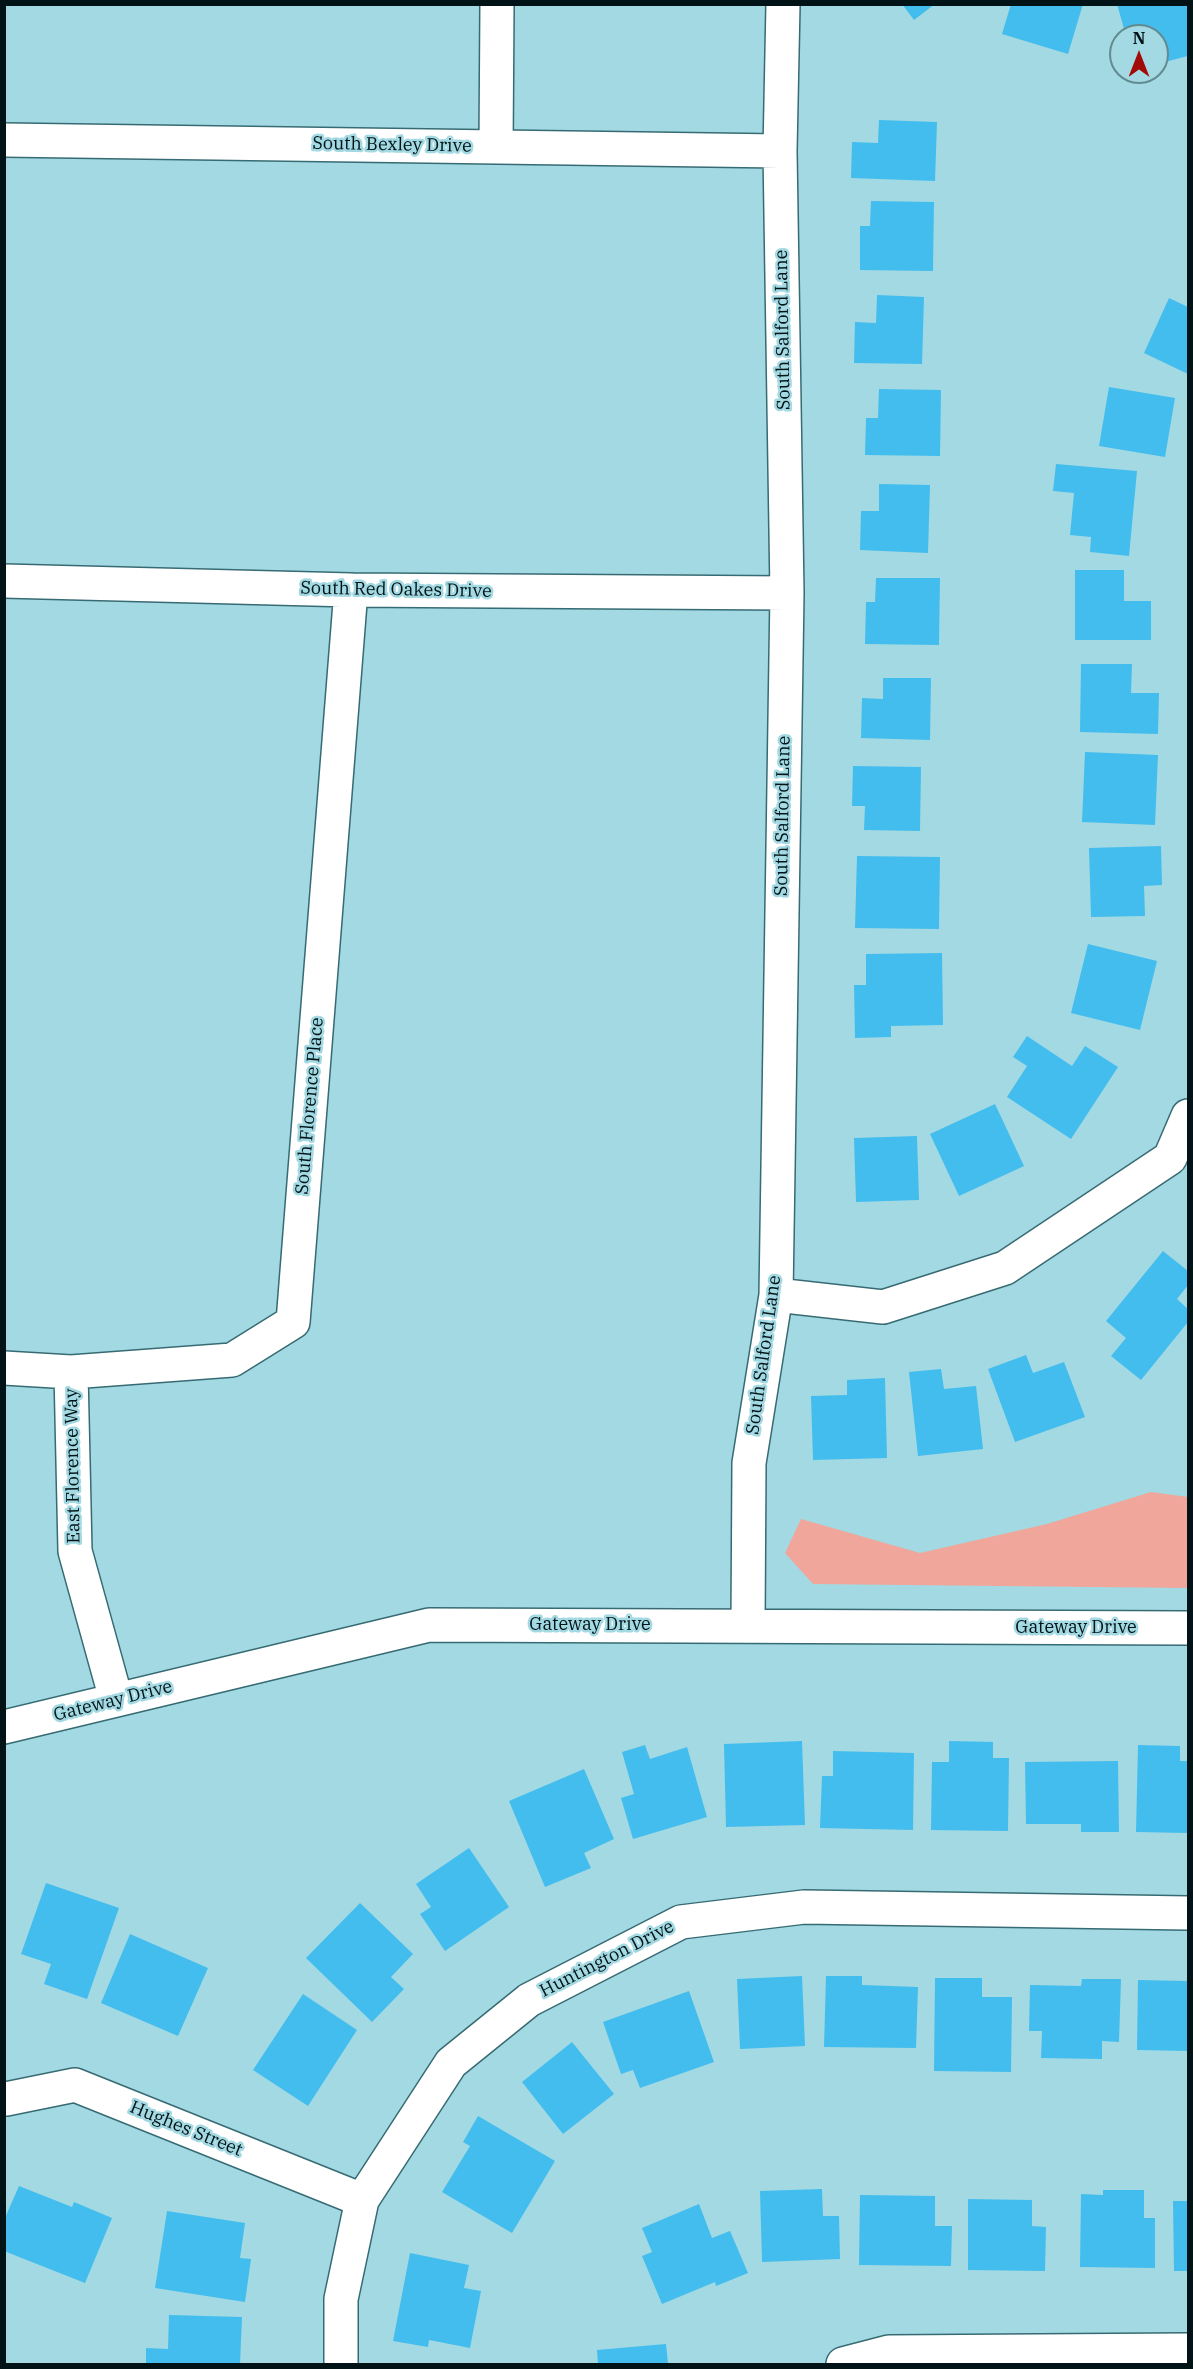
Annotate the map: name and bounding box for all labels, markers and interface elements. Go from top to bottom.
north arrow [1109,24,1169,84]
text: N [1133,28,1145,48]
street label: South Bexley Drive [312,133,472,157]
street label: South Salford Lane [771,250,795,410]
street label: South Red Oakes Drive [300,578,492,602]
street label: South Salford Lane [771,736,795,896]
street label: South Florence Place [291,1017,329,1195]
street label: South Salford Lane [742,1274,786,1436]
street label: East Florence Way [61,1388,85,1544]
street label: Gateway Drive [529,1614,651,1636]
street label: Gateway Drive [1015,1617,1137,1639]
street label: Gateway Drive [51,1676,175,1726]
street label: Huntington Drive [536,1916,678,2002]
street label: Hughes Street [127,2097,245,2161]

